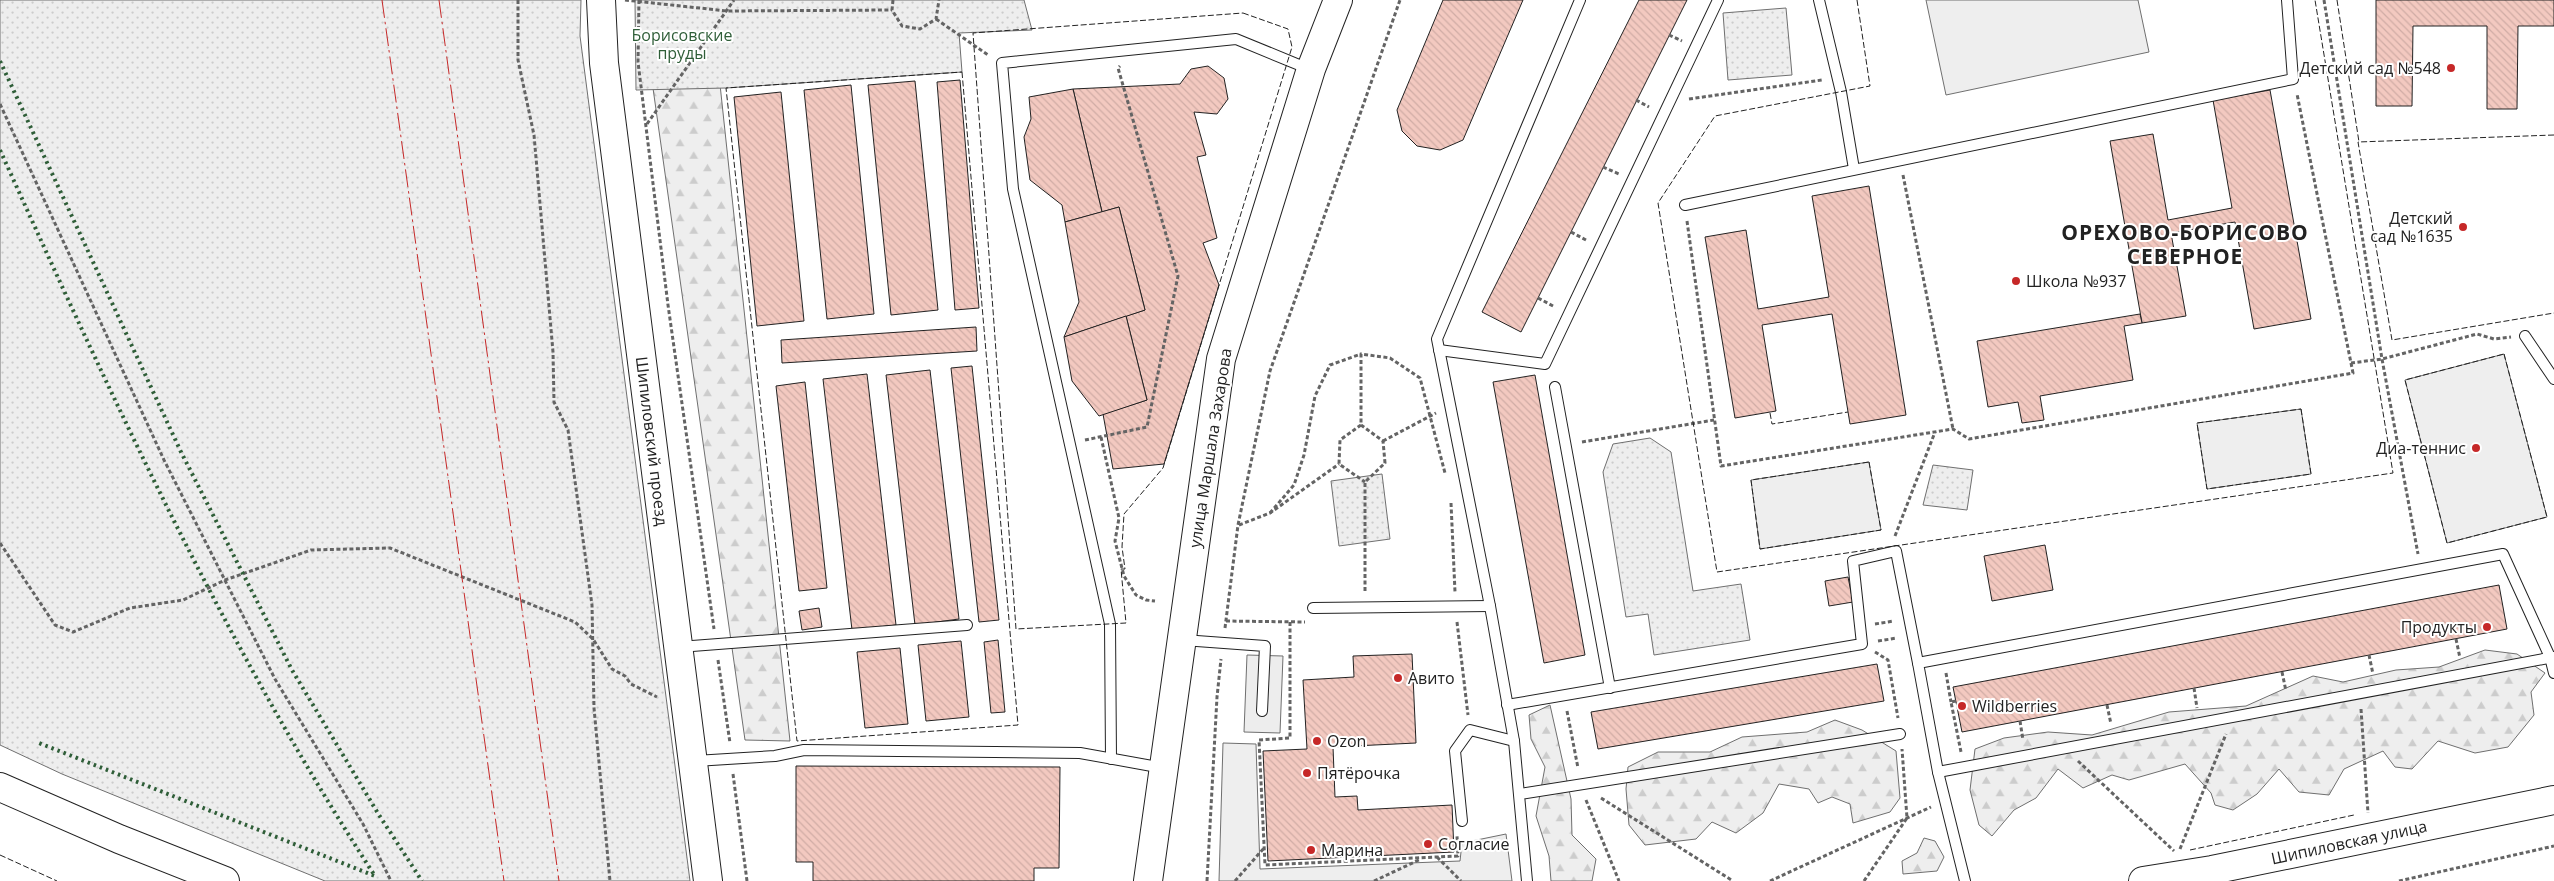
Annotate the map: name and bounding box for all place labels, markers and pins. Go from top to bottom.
place label: Детский сад №548 [2299,57,2441,79]
marker: Детский сад №548 [2445,62,2457,74]
place label: Детский сад №1635 [2370,207,2453,247]
marker: Детский сад №1635 [2457,221,2469,233]
place label: Школа №937 [2026,270,2126,292]
marker: Школа №937 [2010,275,2022,287]
place label: Диа-теннис [2376,437,2466,459]
marker: Диа-теннис [2470,442,2482,454]
place label: Продукты [2401,616,2477,638]
marker: Продукты [2481,621,2493,633]
place label: Авито [1408,667,1455,689]
marker: Авито [1392,672,1404,684]
place label: Wildberries [1972,695,2057,717]
marker: Wildberries [1956,700,1968,712]
place label: Ozon [1327,730,1366,752]
marker: Ozon [1311,735,1323,747]
place label: Пятёрочка [1317,762,1400,784]
marker: Пятёрочка [1301,767,1313,779]
place label: Согласие [1438,833,1509,855]
marker: Согласие [1422,838,1434,850]
place label: Марина [1321,839,1383,861]
marker: Марина [1305,844,1317,856]

